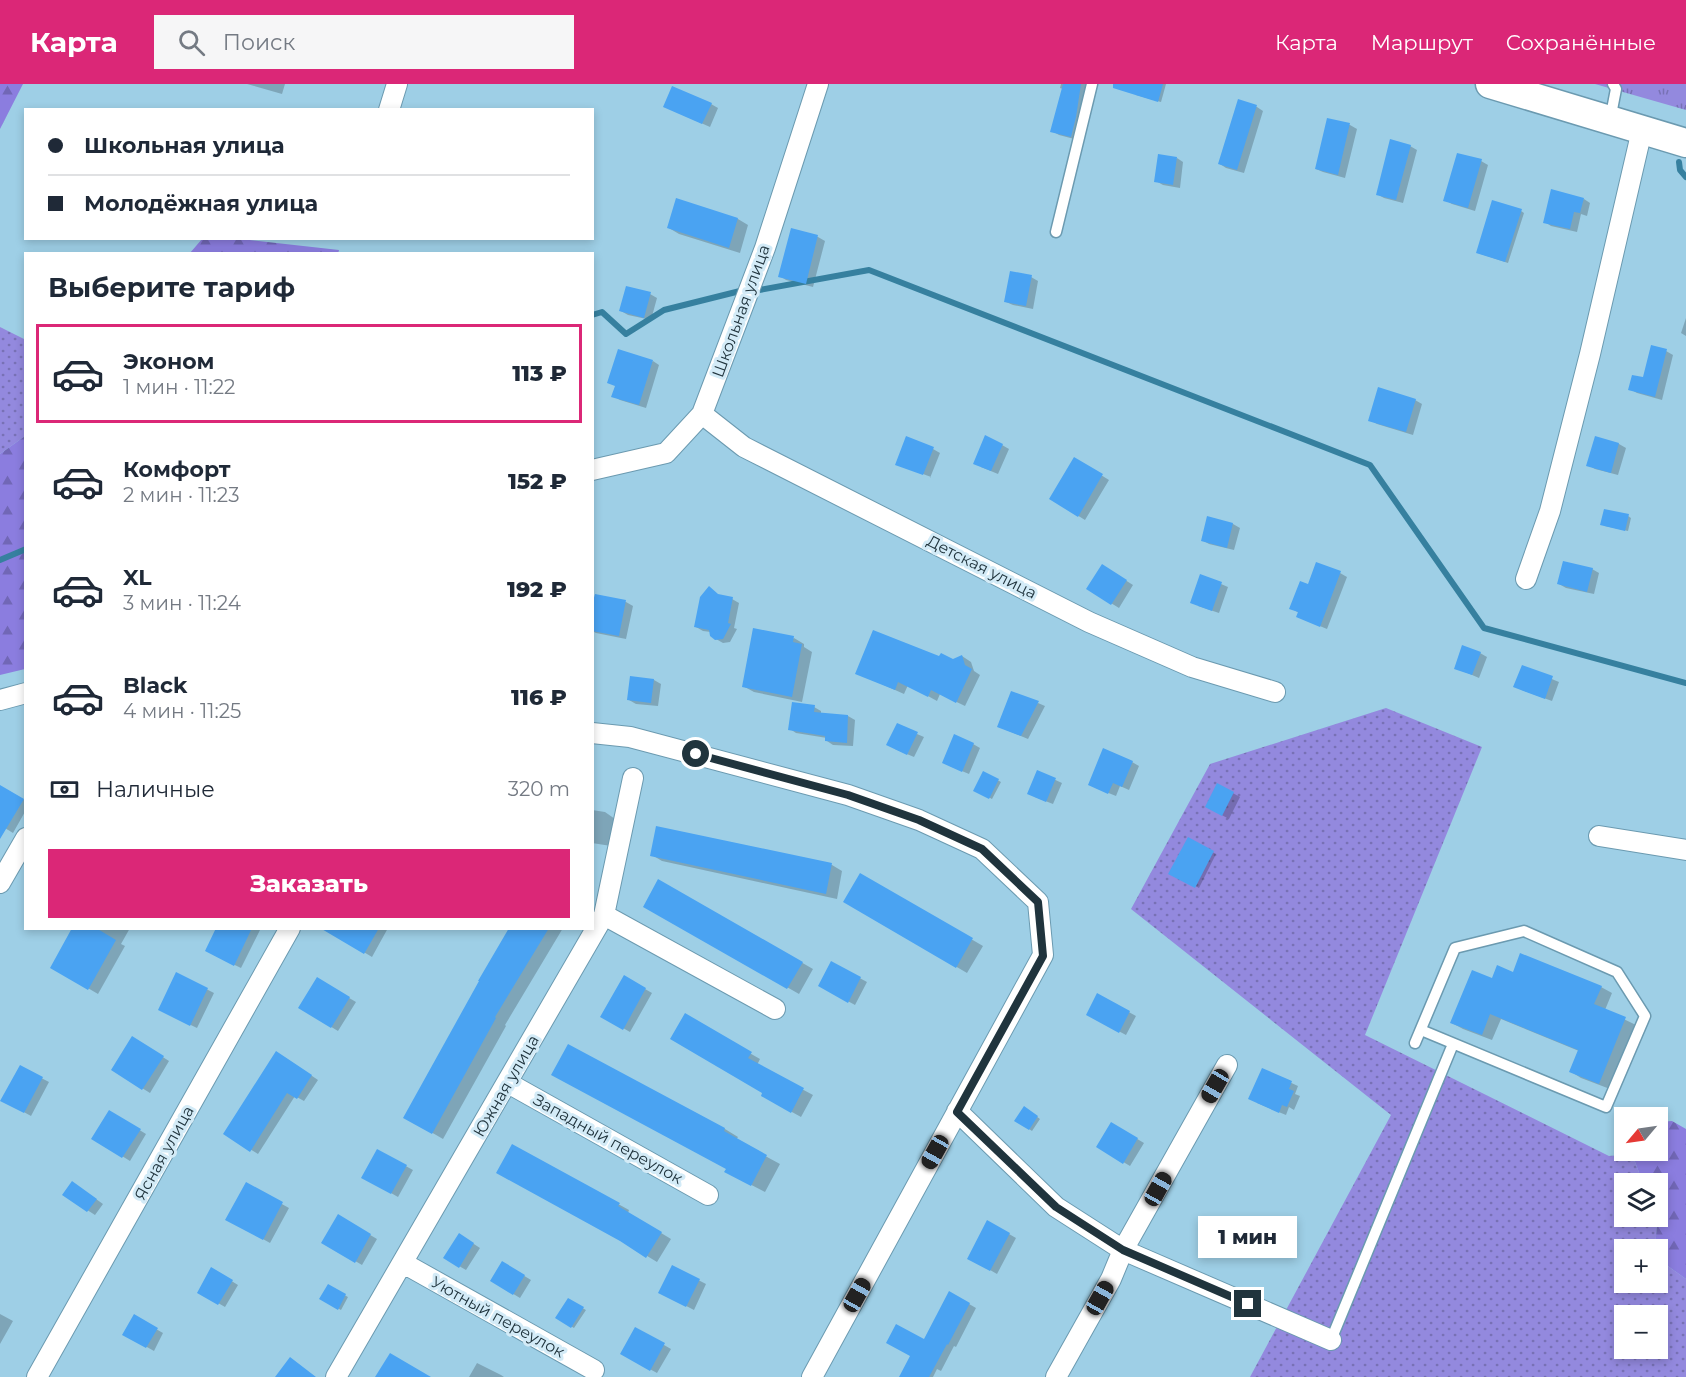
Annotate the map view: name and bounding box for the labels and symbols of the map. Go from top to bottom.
street label: Школьная улица [708,242,774,380]
street label: Детская улица [924,531,1040,603]
route start [682,740,709,767]
street label: Южная улица [469,1032,543,1140]
car [1198,1066,1232,1106]
street label: Западный переулок [530,1090,687,1188]
street label: Ясная улица [130,1103,198,1203]
north arrow [1614,1107,1668,1161]
car [918,1132,952,1172]
car [1141,1169,1175,1209]
callout: 1 мин [1198,1217,1298,1259]
street label: Уютный переулок [428,1272,569,1362]
car [840,1275,874,1315]
car [1083,1278,1117,1318]
route end [1234,1290,1261,1317]

